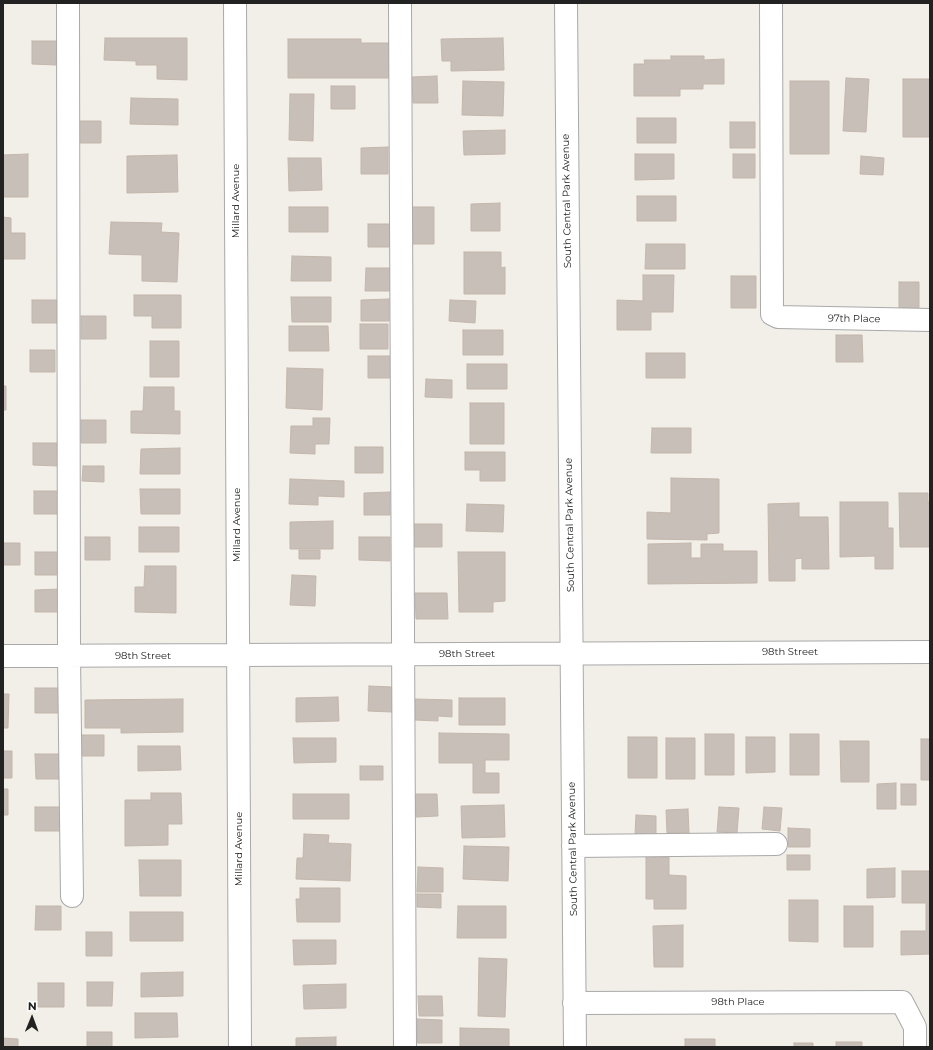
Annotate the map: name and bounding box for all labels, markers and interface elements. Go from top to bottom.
street label: South Central Park Avenue [560,134,574,268]
street label: Millard Avenue [230,164,242,238]
street label: 97th Place [828,313,880,325]
street label: South Central Park Avenue [563,458,577,592]
street label: Millard Avenue [231,488,243,562]
street label: 98th Street [762,646,818,658]
street label: 98th Street [439,648,495,660]
street label: 98th Street [115,650,171,662]
street label: South Central Park Avenue [566,782,580,916]
street label: Millard Avenue [233,812,245,886]
street label: 98th Place [711,996,765,1008]
north arrow [12,998,52,1038]
text: N [28,999,37,1013]

